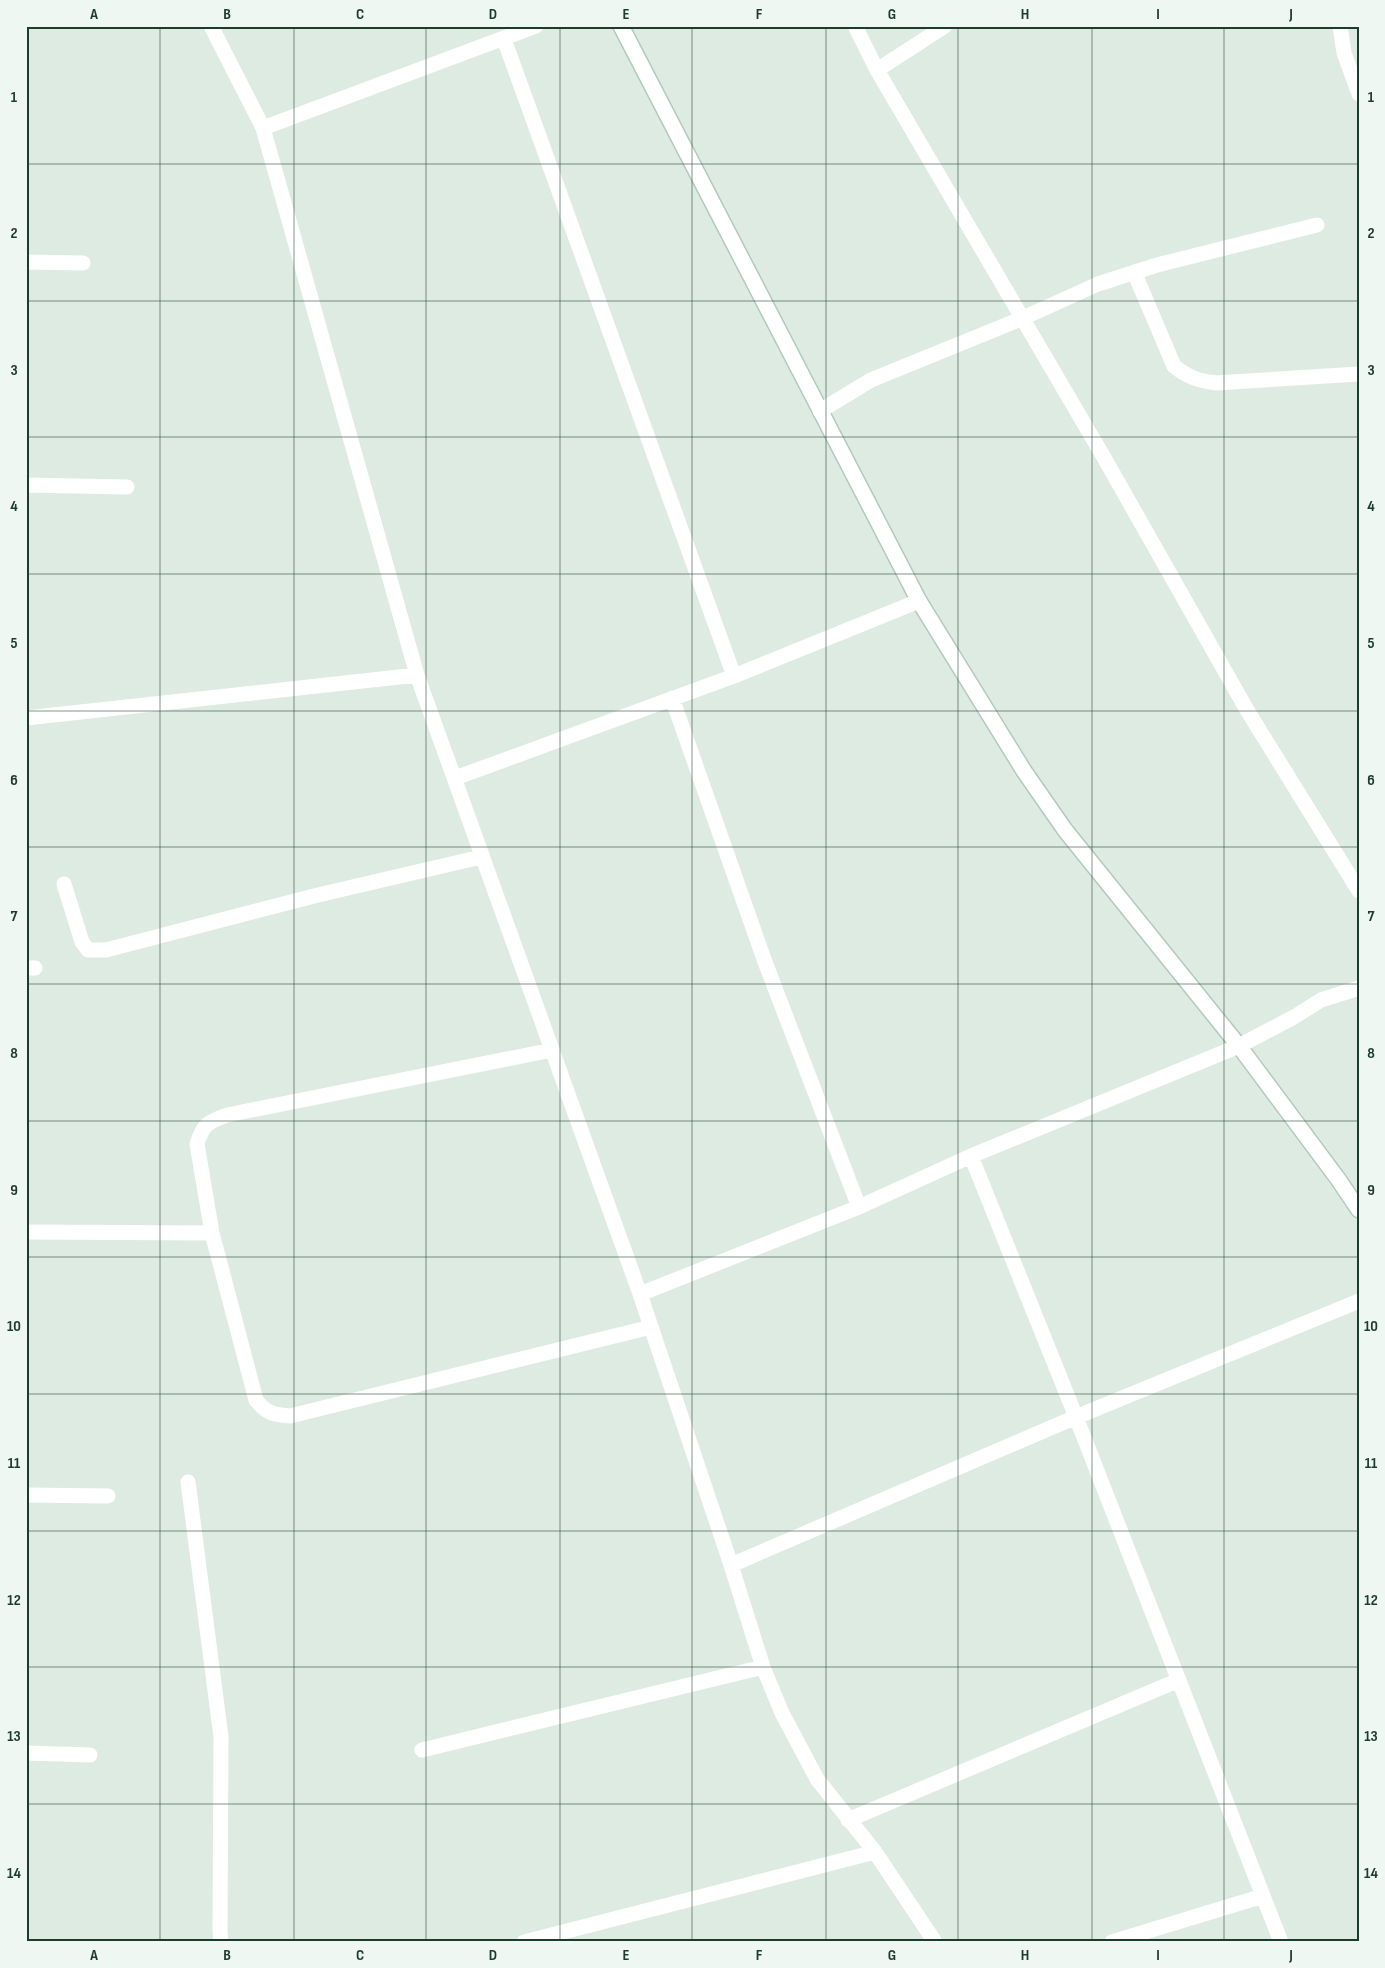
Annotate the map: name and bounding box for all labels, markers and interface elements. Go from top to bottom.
text: A [89,5,98,24]
text: B [223,5,231,24]
text: C [356,5,364,24]
text: D [489,5,497,24]
text: E [623,5,630,24]
text: F [756,5,763,24]
text: G [888,5,896,24]
text: H [1021,5,1029,24]
text: I [1156,5,1160,24]
text: J [1288,5,1293,24]
text: 1 [11,88,18,107]
text: 1 [1368,88,1375,107]
text: 2 [10,224,18,243]
text: 2 [1367,224,1375,243]
text: 3 [10,361,18,380]
text: 3 [1367,361,1375,380]
text: 4 [10,497,18,516]
text: 4 [1367,497,1375,516]
text: 5 [10,634,18,653]
text: 5 [1367,634,1375,653]
text: 6 [10,771,18,790]
text: 6 [1367,771,1375,790]
text: 7 [11,907,18,926]
text: 7 [1368,907,1375,926]
text: 8 [10,1044,18,1063]
text: 8 [1367,1044,1375,1063]
text: 9 [10,1181,18,1200]
text: 9 [1367,1181,1375,1200]
text: 10 [7,1317,21,1336]
text: 10 [1364,1317,1378,1336]
text: 11 [8,1454,21,1473]
text: 11 [1365,1454,1378,1473]
text: 12 [7,1591,21,1610]
text: 12 [1364,1591,1378,1610]
text: 13 [7,1727,21,1746]
text: 13 [1364,1727,1378,1746]
text: 14 [7,1864,21,1883]
text: 14 [1364,1864,1378,1883]
text: A [89,1946,98,1965]
text: B [223,1946,231,1965]
text: C [356,1946,364,1965]
text: D [489,1946,497,1965]
text: E [623,1946,630,1965]
text: F [756,1946,763,1965]
text: G [888,1946,896,1965]
text: H [1021,1946,1029,1965]
text: I [1156,1946,1160,1965]
text: J [1288,1946,1293,1965]

